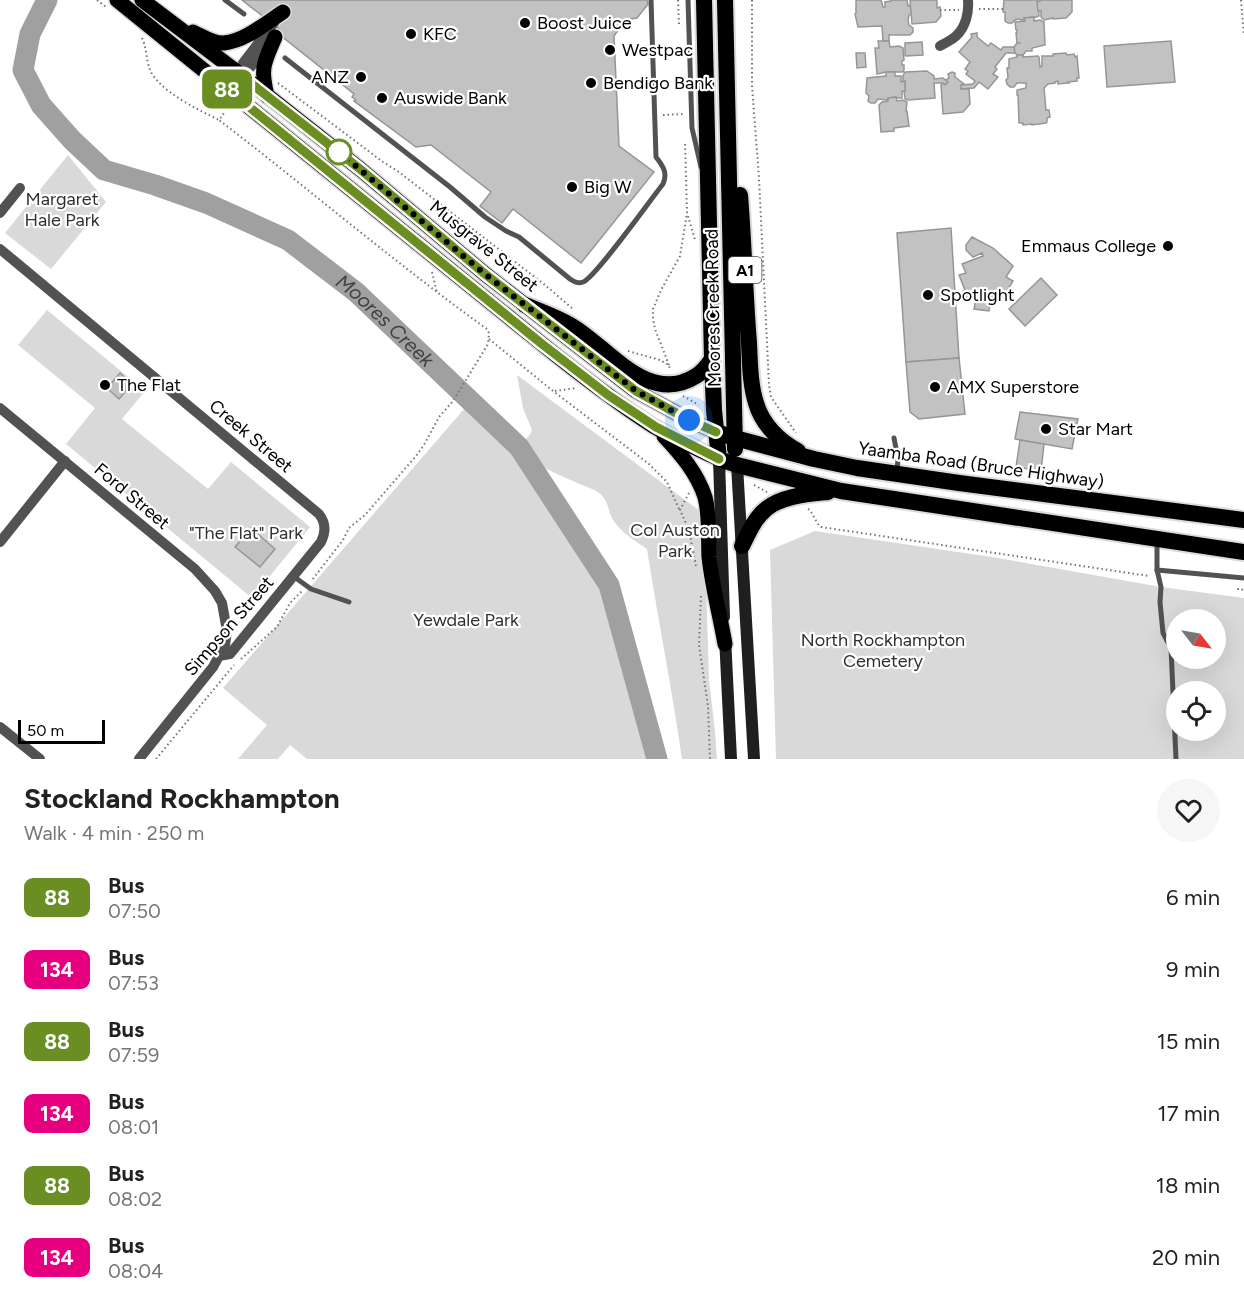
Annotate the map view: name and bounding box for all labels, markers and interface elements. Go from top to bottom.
place label: Boost Juice [537,12,632,34]
marker: Boost Juice [518,16,532,30]
place label: KFC [423,23,457,45]
marker: KFC [404,27,418,41]
place label: Westpac [622,39,693,61]
marker: Westpac [603,43,617,57]
place label: ANZ [311,66,349,88]
line badge: 88 [200,70,254,109]
marker: ANZ [354,70,368,84]
place label: Bendigo Bank [603,72,713,94]
marker: Bendigo Bank [584,76,598,90]
text: 88 [214,77,240,102]
place label: Auswide Bank [394,87,507,109]
marker: Auswide Bank [375,91,389,105]
unlabelled marker [326,139,352,165]
place label: Big W [584,176,632,198]
marker: Big W [565,180,579,194]
park label: Margaret Hale Park [24,188,100,231]
street label: Musgrave Street [425,196,543,297]
street label: Moores Creek Road [701,229,725,387]
place label: Emmaus College [1021,235,1156,257]
marker: Emmaus College [1161,239,1175,253]
road number: A1 [728,257,762,283]
water label: Moores Creek [331,269,440,373]
place label: Spotlight [940,284,1015,306]
marker: Spotlight [921,288,935,302]
place label: The Flat [117,374,181,396]
place label: AMX Superstore [947,376,1079,398]
marker: The Flat [98,378,112,392]
marker: AMX Superstore [928,380,942,394]
street label: Creek Street [205,395,297,477]
your location [674,405,704,435]
place label: Star Mart [1058,418,1133,440]
marker: Star Mart [1039,422,1053,436]
street label: Yaamba Road (Bruce Highway) [857,437,1105,493]
street label: Ford Street [90,458,174,534]
park label: Col Auston Park [630,519,720,562]
park label: "The Flat" Park [189,522,303,544]
street label: Simpson Street [180,572,278,680]
park label: Yewdale Park [413,609,519,631]
north arrow [1166,609,1226,669]
map controls [1166,609,1226,741]
park label: North Rockhampton Cemetery [801,629,965,672]
button: locate [1166,681,1226,741]
scale bar [18,717,105,744]
text: 50 m [27,721,64,740]
button: heart [1157,779,1220,842]
text: Stockland Rockhampton [24,781,340,815]
text: Walk · 4 min · 250 m [24,821,204,845]
text: Bus [108,872,144,899]
text: 6 min [1166,884,1220,911]
text: 88 [44,885,70,910]
text: 07:50 [108,899,161,923]
text: Bus [108,944,144,971]
text: 9 min [1166,956,1220,983]
text: 134 [40,957,74,982]
text: 07:53 [108,971,159,995]
text: Bus [108,1016,144,1043]
text: 15 min [1157,1028,1220,1055]
text: 88 [44,1029,70,1054]
text: 07:59 [108,1043,159,1067]
text: Bus [108,1088,144,1115]
text: 17 min [1158,1100,1220,1127]
text: 134 [40,1101,74,1126]
text: 08:01 [108,1115,159,1139]
text: Bus [108,1160,144,1187]
text: 18 min [1156,1172,1220,1199]
text: 88 [44,1173,70,1198]
text: 08:02 [108,1187,162,1211]
text: Bus [108,1232,144,1259]
text: 20 min [1152,1244,1220,1271]
text: 134 [40,1245,74,1270]
text: 08:04 [108,1259,163,1283]

